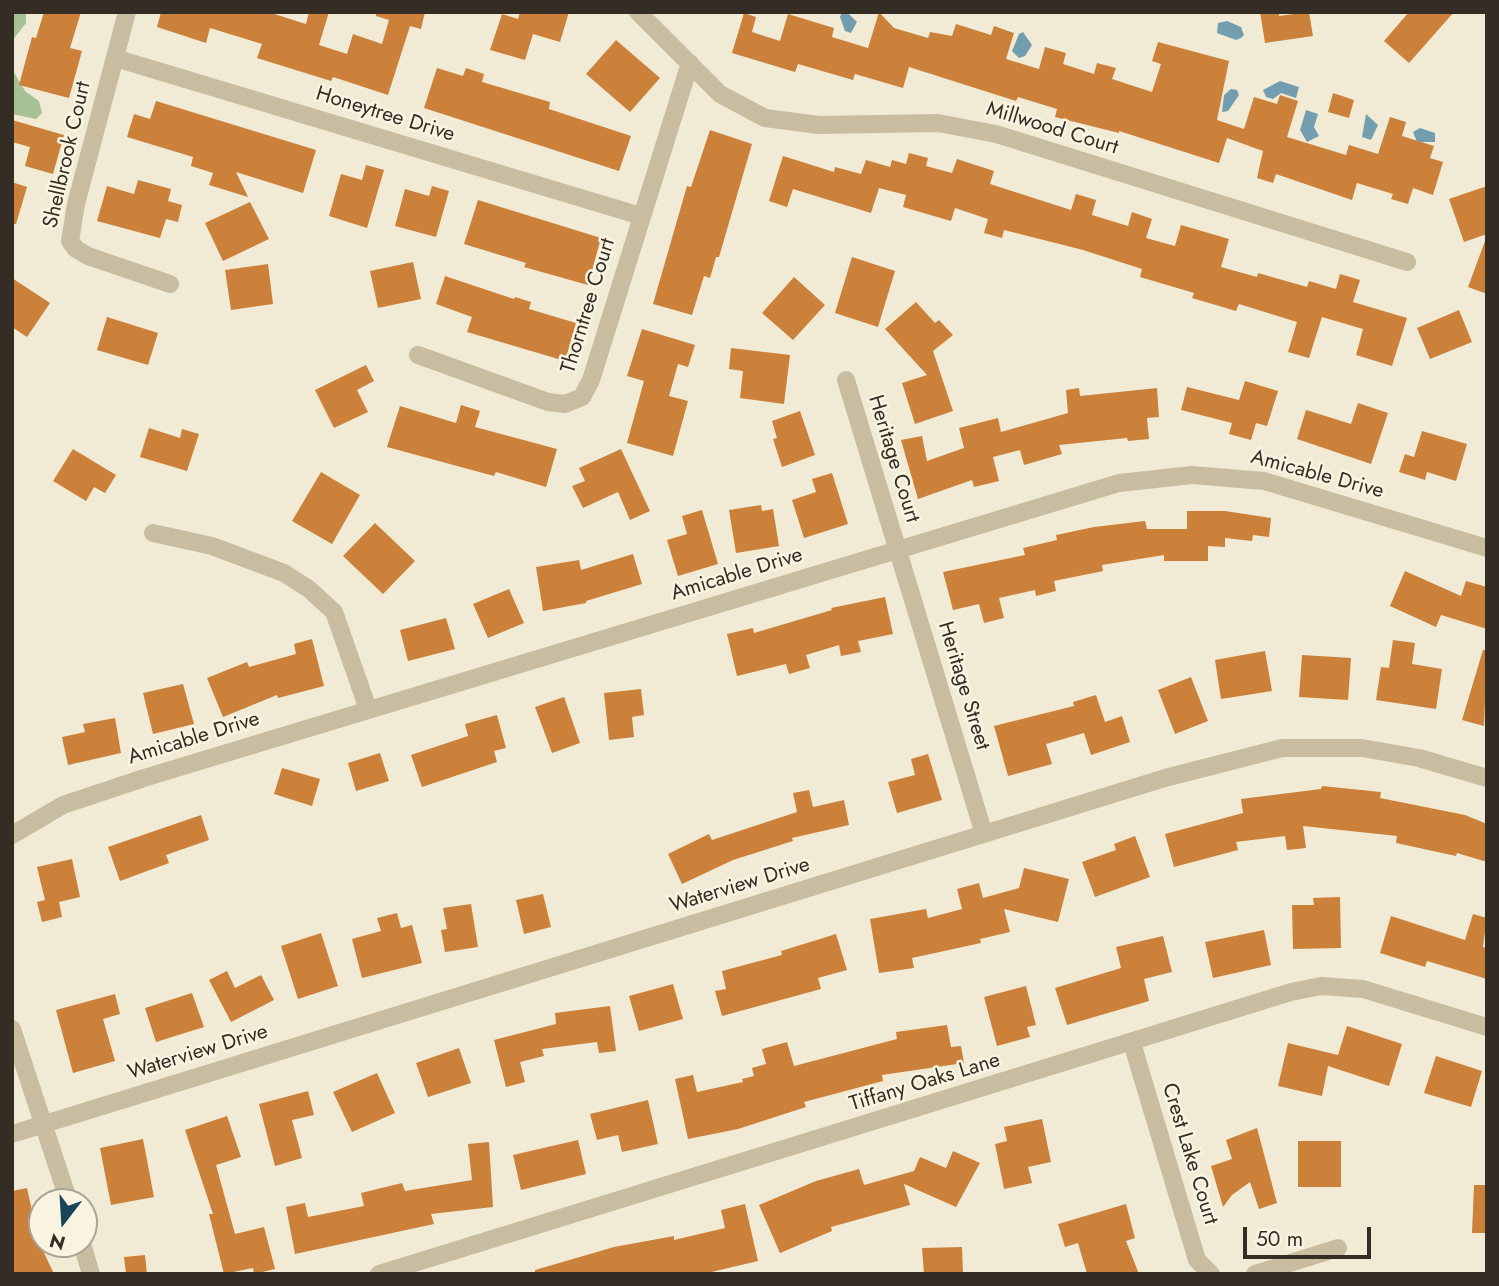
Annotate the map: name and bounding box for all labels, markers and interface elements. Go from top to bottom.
street label: Shellbrook Court [39,79,97,231]
street label: Honeytree Drive [313,82,457,148]
street label: Millwood Court [983,97,1121,161]
street label: Thorntree Court [557,236,621,376]
street label: Heritage Court [862,392,924,526]
street label: Amicable Drive [1248,445,1386,505]
street label: Amicable Drive [668,543,806,607]
street label: Heritage Street [932,619,994,753]
street label: Amicable Drive [125,707,263,771]
street label: Waterview Drive [667,853,813,919]
street label: Waterview Drive [125,1020,271,1086]
street label: Tiffany Oaks Lane [847,1048,1003,1118]
street label: Crest Lake Court [1156,1080,1222,1228]
north arrow [28,1188,98,1258]
scale bar [1247,1212,1375,1256]
text: 50 m [1256,1224,1303,1254]
text: N [46,1227,68,1257]

